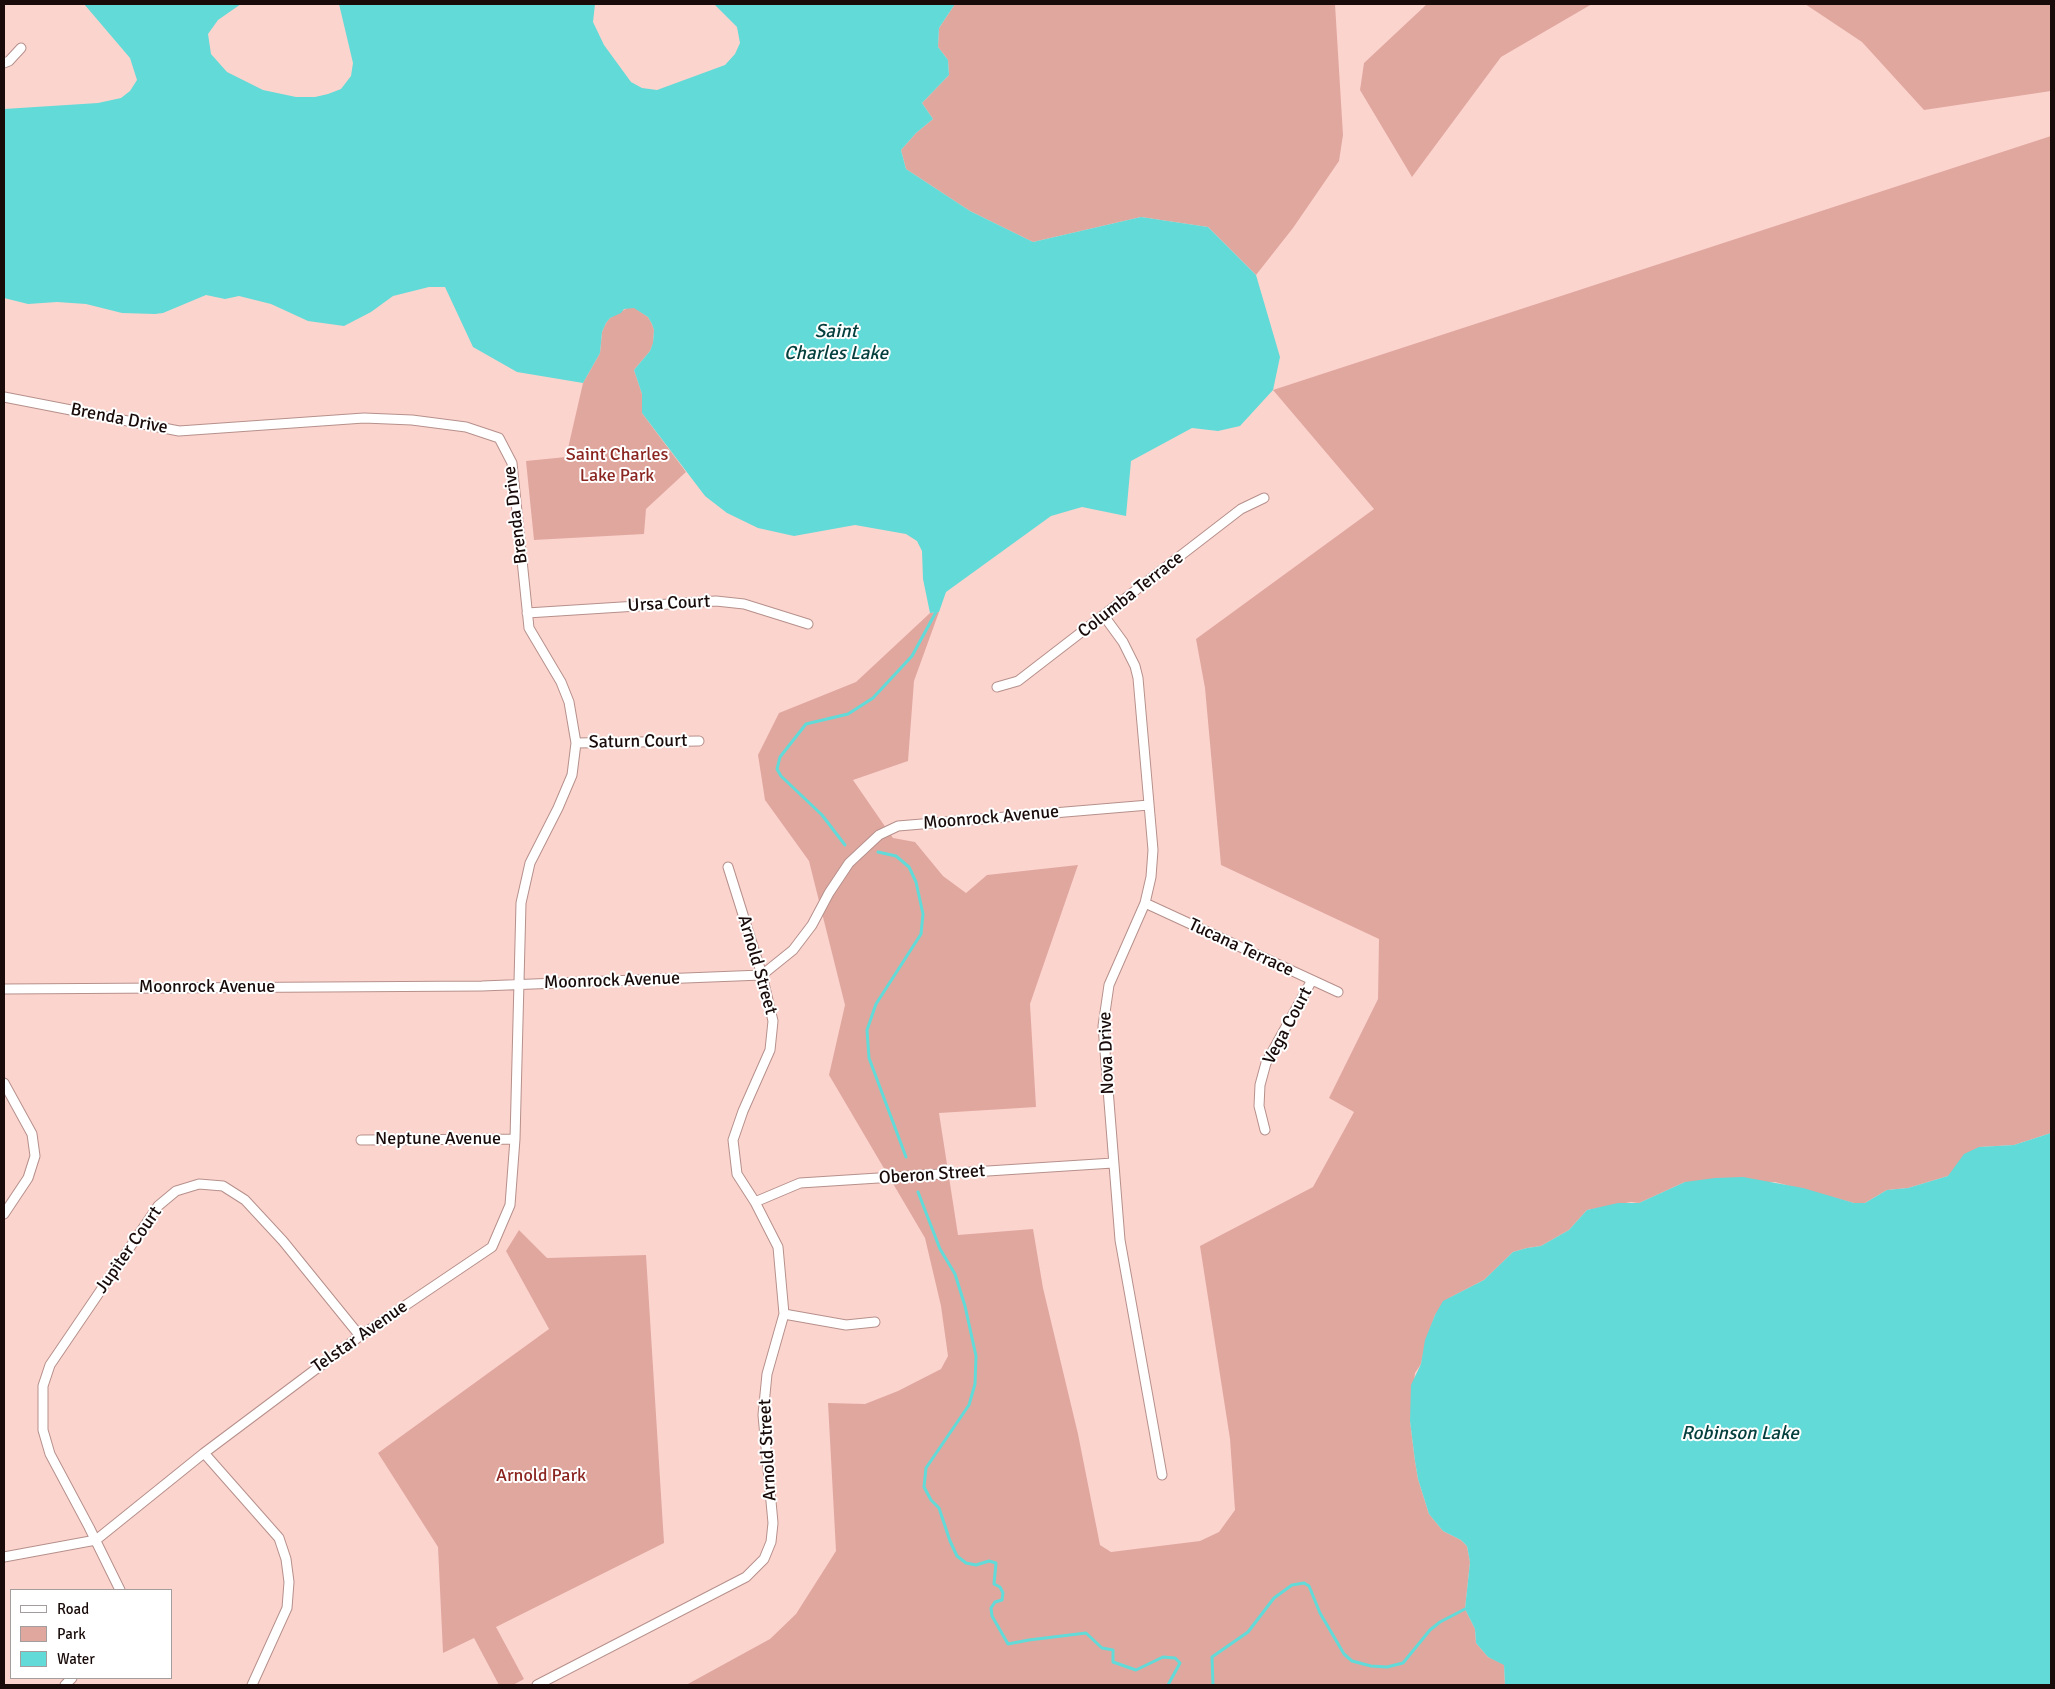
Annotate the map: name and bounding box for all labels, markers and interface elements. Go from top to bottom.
water label: Saint Charles Lake [784,321,888,365]
street label: Brenda Drive [69,399,169,439]
park label: Saint Charles Lake Park [566,444,668,486]
street label: Brenda Drive [499,465,533,565]
street label: Columba Terrace [1074,547,1188,643]
street label: Ursa Court [627,591,711,617]
street label: Saturn Court [588,730,688,754]
street label: Moonrock Avenue [922,801,1060,835]
street label: Arnold Street [733,913,781,1017]
street label: Tucana Terrace [1185,914,1297,982]
street label: Moonrock Avenue [543,968,681,994]
street label: Moonrock Avenue [139,976,275,998]
street label: Vega Court [1259,984,1317,1068]
street label: Nova Drive [1095,1011,1119,1095]
street label: Neptune Avenue [375,1128,501,1150]
street label: Oberon Street [878,1161,986,1189]
street label: Jupiter Court [91,1202,167,1298]
street label: Telstar Avenue [308,1296,412,1378]
street label: Arnold Street [755,1398,781,1502]
water label: Robinson Lake [1681,1423,1799,1445]
park label: Arnold Park [496,1465,586,1487]
legend [10,1589,172,1679]
text: Road [57,1600,89,1618]
text: Park [57,1625,86,1643]
text: Water [57,1650,95,1668]

